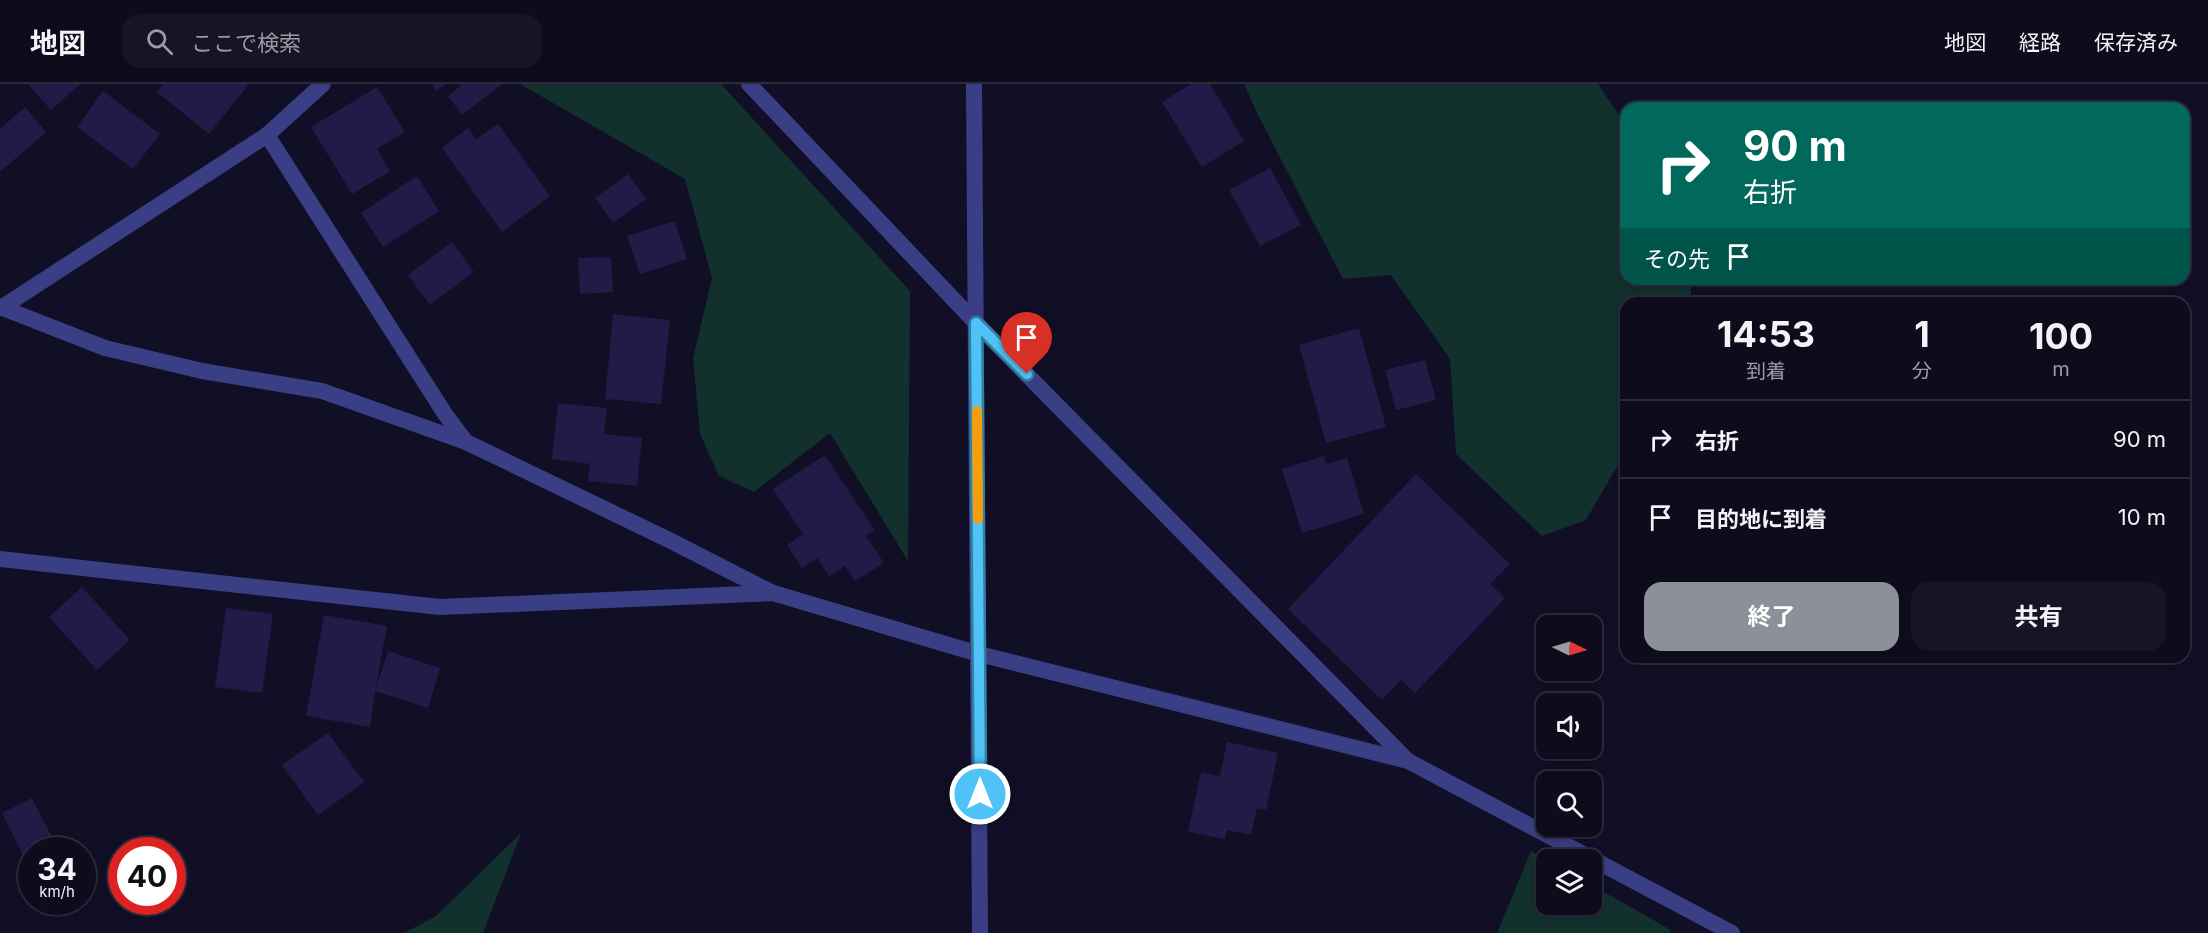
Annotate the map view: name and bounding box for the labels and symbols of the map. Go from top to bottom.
pin [1001,312,1052,374]
north arrow [1536,615,1602,681]
position arrow [948,762,1012,826]
speed limit sign: 40 [108,837,186,915]

